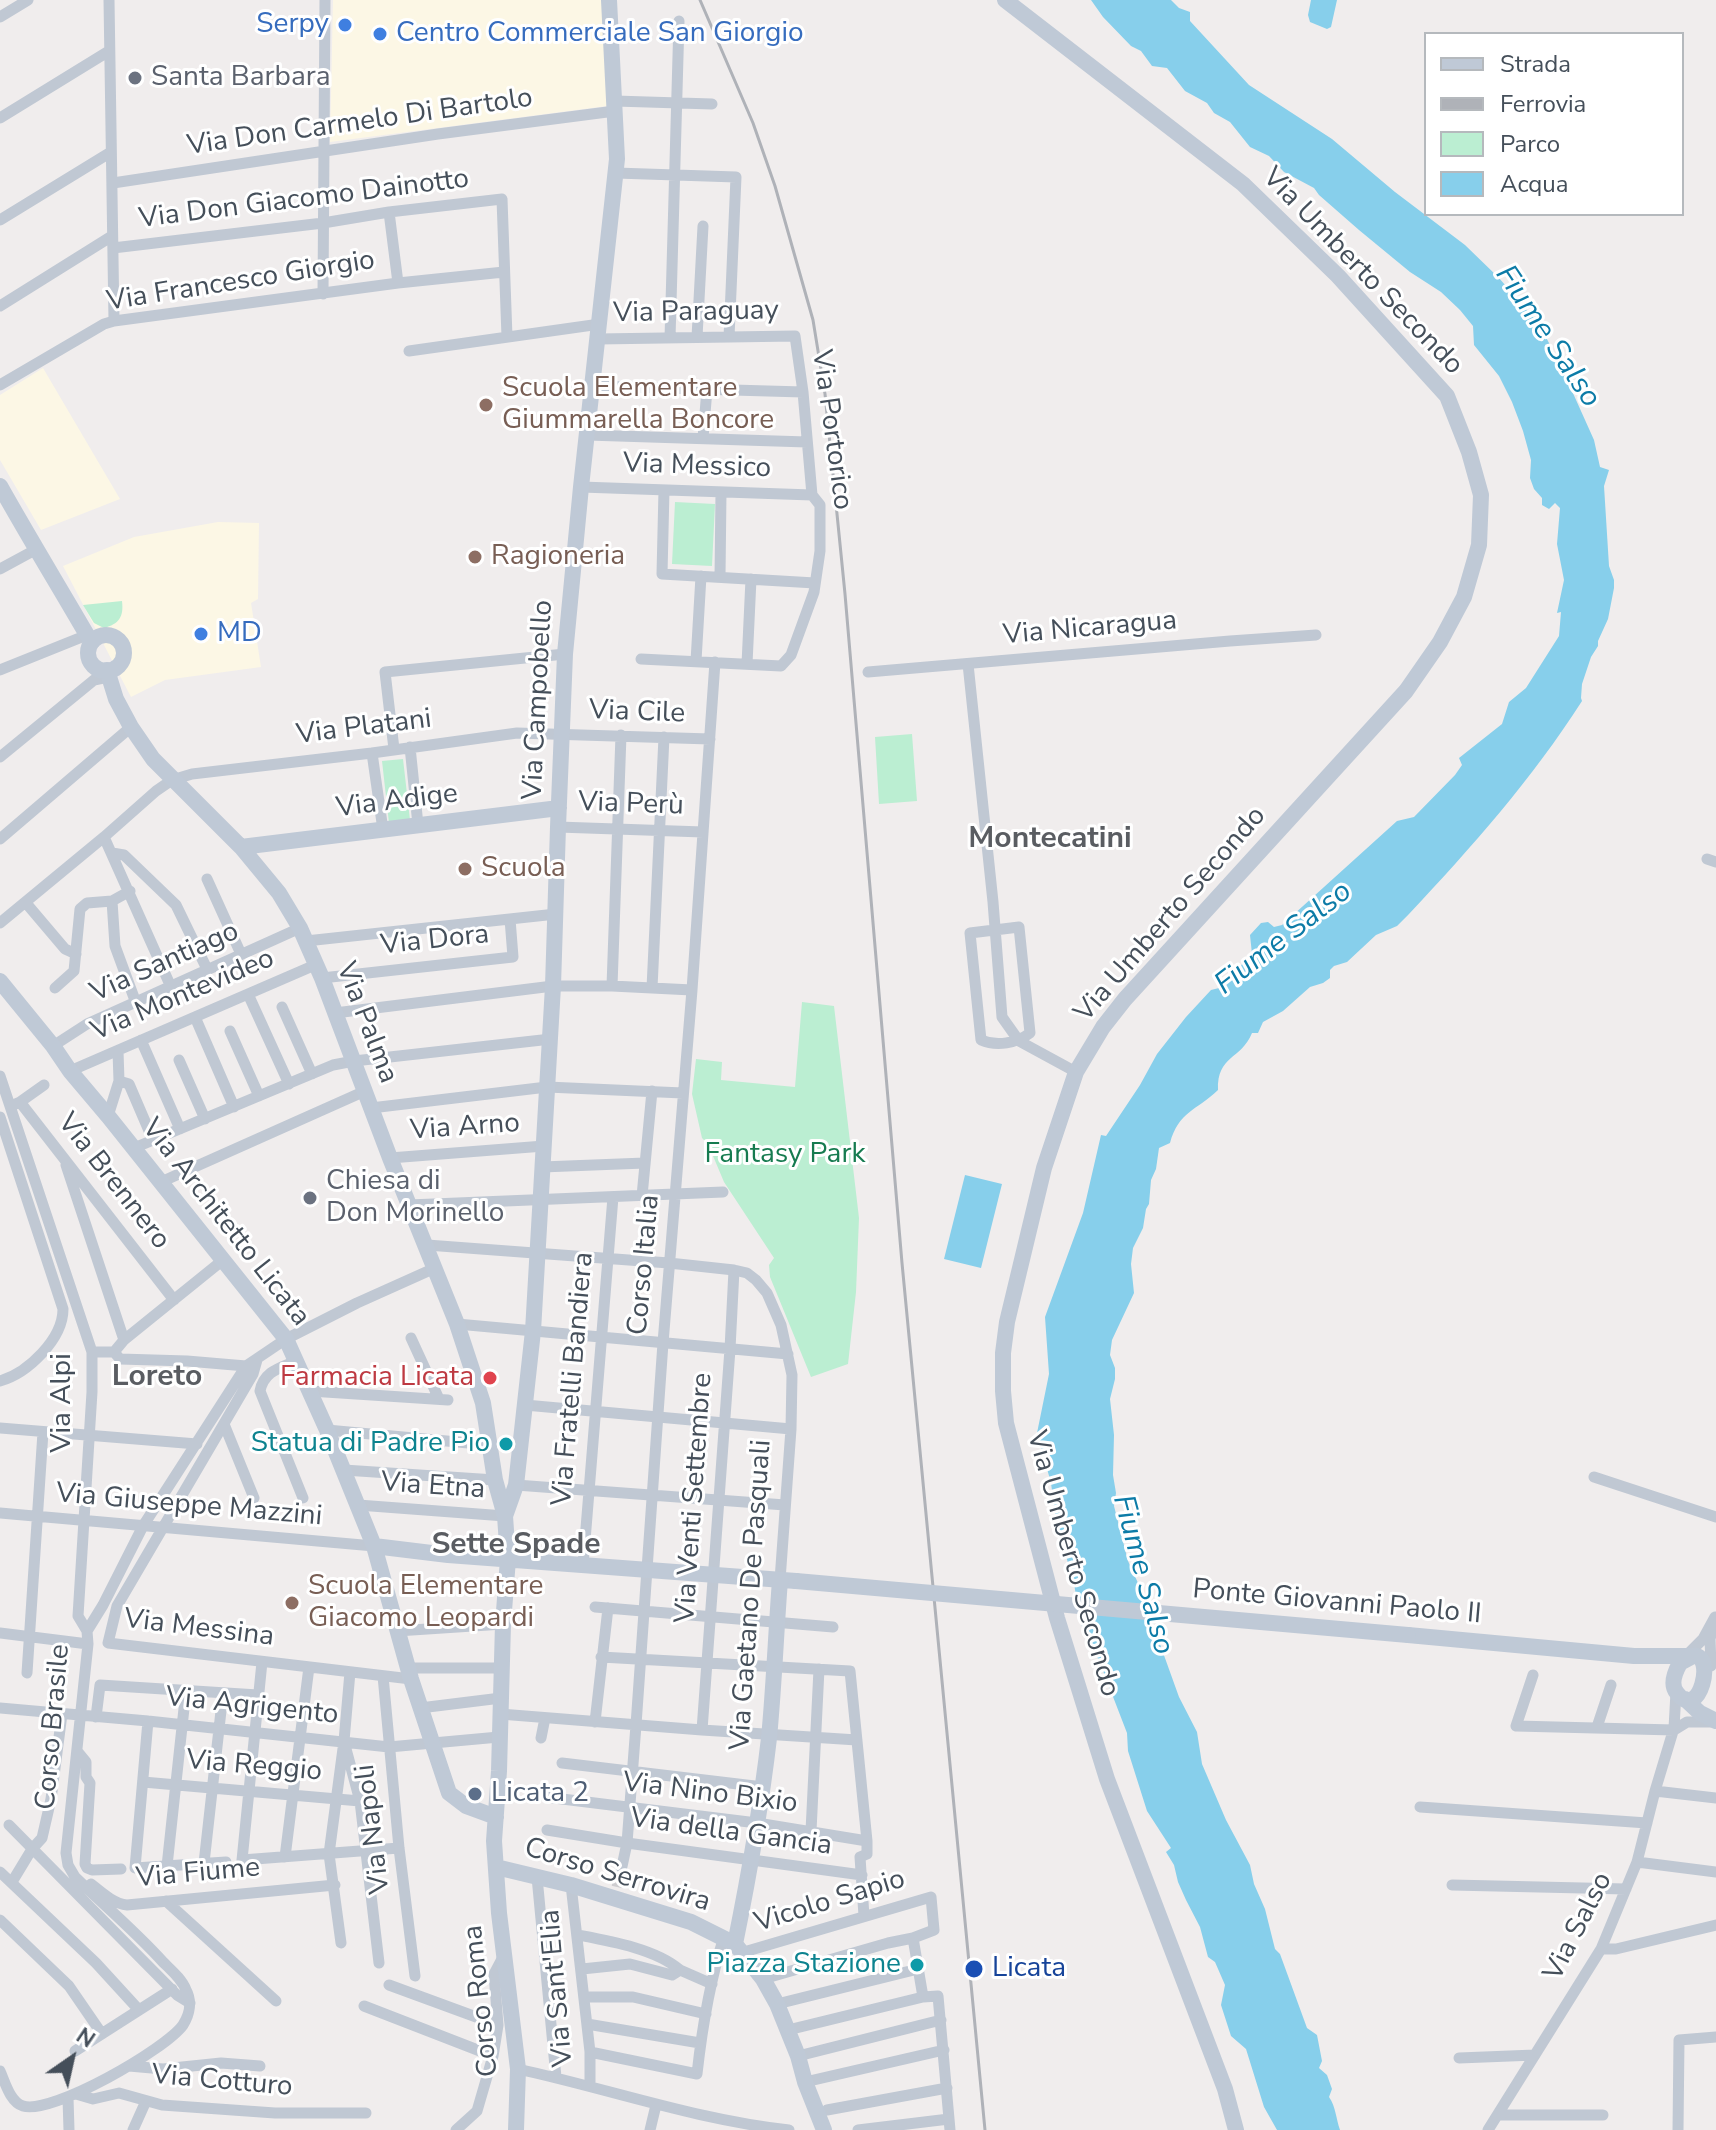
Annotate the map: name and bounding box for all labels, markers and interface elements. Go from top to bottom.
place label: Serpy [256,8,329,42]
marker: Serpy [336,16,354,34]
place label: Centro Commerciale San Giorgio [396,17,804,51]
marker: Centro Commerciale San Giorgio [371,25,389,43]
legend [1424,32,1684,216]
text: Strada [1500,48,1571,80]
place label: Santa Barbara [151,61,330,95]
marker: Santa Barbara [126,69,144,87]
street label: Via Don Carmelo Di Bartolo [185,82,535,164]
text: Ferrovia [1500,88,1586,120]
text: Parco [1500,128,1560,160]
street label: Via Umberto Secondo [1254,162,1470,382]
street label: Via Don Giacomo Dainotto [137,163,471,237]
text: Acqua [1500,168,1568,200]
street label: Via Francesco Giorgio [105,244,377,320]
water label: Fiume Salso [1486,259,1608,415]
street label: Via Paraguay [613,295,779,331]
street label: Via Portorico [803,348,859,512]
place label: Scuola Elementare Giummarella Boncore [502,372,774,438]
marker: Scuola Elementare Giummarella Boncore [477,396,495,414]
street label: Via Messico [622,448,772,486]
place label: Ragioneria [491,540,625,574]
marker: Ragioneria [466,548,484,566]
street label: Via Campobello [517,599,561,801]
street label: Via Nicaragua [1002,605,1178,653]
place label: MD [217,617,262,651]
marker: MD [192,625,210,643]
street label: Via Cile [588,695,686,731]
street label: Via Platani [295,703,433,753]
street label: Via Adige [334,778,460,826]
street label: Via Perù [578,786,684,824]
street label: Via Umberto Secondo [1068,800,1274,1030]
district label: Montecatini [968,822,1132,858]
place label: Scuola [481,852,566,886]
marker: Scuola [456,860,474,878]
water label: Fiume Salso [1208,874,1360,1004]
street label: Via Santiago [86,915,244,1011]
street label: Via Dora [379,919,491,963]
street label: Via Montevideo [87,942,279,1050]
street label: Via Palma [328,958,404,1088]
street label: Via Brennero [49,1107,177,1257]
street label: Via Arno [409,1107,521,1149]
street label: Via Architetto Licata [134,1113,316,1333]
park label: Fantasy Park [705,1138,865,1172]
place label: Chiesa di Don Morinello [326,1165,504,1231]
marker: Chiesa di Don Morinello [301,1189,319,1207]
street label: Corso Italia [622,1193,668,1337]
street label: Via Fratelli Bandiera [546,1251,602,1507]
street label: Via Alpi [46,1353,80,1453]
district label: Loreto [112,1360,202,1396]
place label: Farmacia Licata [280,1361,474,1395]
marker: Farmacia Licata [481,1369,499,1387]
street label: Via Venti Settembre [669,1372,721,1624]
place label: Statua di Padre Pio [251,1427,490,1461]
street label: Via Umberto Secondo [1018,1427,1126,1701]
marker: Statua di Padre Pio [497,1435,515,1453]
street label: Via Gaetano De Pasquali [724,1439,780,1751]
street label: Via Etna [380,1467,486,1507]
street label: Via Giuseppe Mazzini [55,1478,323,1534]
water label: Fiume Salso [1103,1491,1181,1659]
district label: Sette Spade [431,1528,601,1564]
place label: Scuola Elementare Giacomo Leopardi [308,1570,543,1636]
street label: Ponte Giovanni Paolo II [1191,1574,1483,1632]
marker: Scuola Elementare Giacomo Leopardi [283,1594,301,1612]
street label: Via Messina [122,1603,276,1655]
street label: Corso Brasile [30,1643,78,1811]
street label: Via Agrigento [164,1681,340,1733]
street label: Via Reggio [185,1744,323,1790]
street label: Via Napoli [349,1762,399,1896]
street label: Via Nino Bixio [621,1767,799,1821]
place label: Licata 2 [491,1777,589,1811]
marker: Licata 2 [466,1785,484,1803]
street label: Via della Gancia [628,1802,834,1864]
street label: Corso Serrovira [520,1832,714,1920]
street label: Via Fiume [135,1852,261,1896]
street label: Vicolo Sapio [751,1863,909,1941]
street label: Via Salso [1537,1867,1621,1987]
street label: Via Sant'Elia [534,1908,582,2068]
street label: Corso Roma [457,1923,507,2079]
place label: Piazza Stazione [706,1948,901,1982]
place label: Licata [992,1952,1066,1986]
marker: Piazza Stazione [908,1956,926,1974]
marker: Licata [963,1958,985,1980]
north arrow [32,2018,112,2098]
text: N [70,2021,101,2055]
street label: Via Cotturo [150,2059,294,2105]

